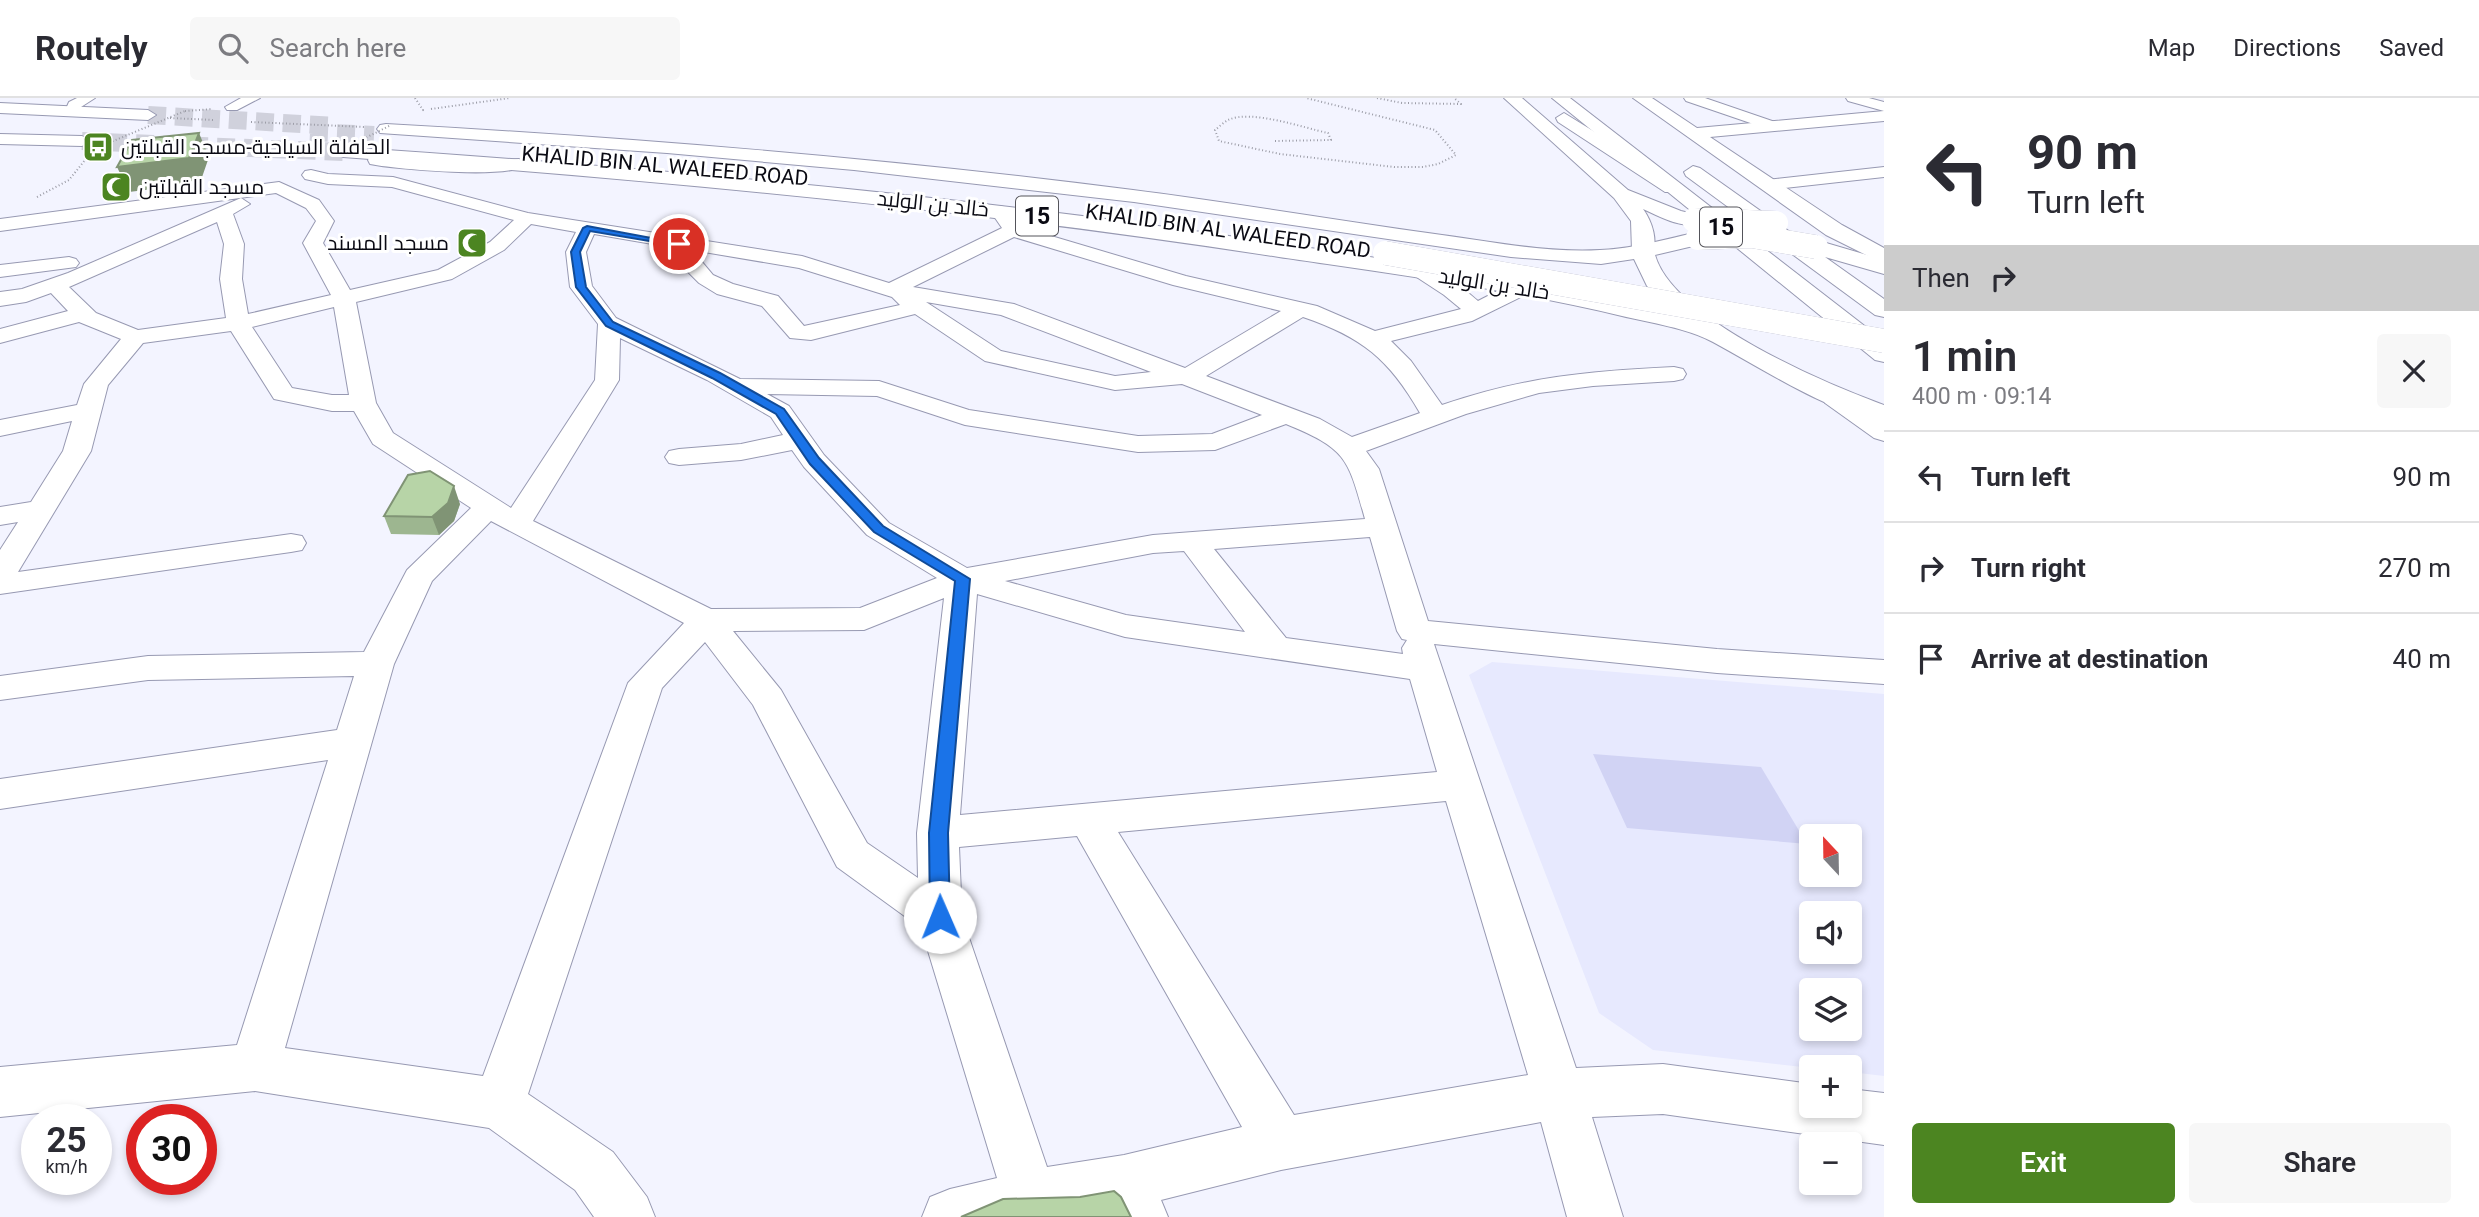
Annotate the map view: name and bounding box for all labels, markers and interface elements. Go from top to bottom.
search box [190,17,680,80]
text: Routely [35,29,148,68]
icon: search [214,29,252,67]
text: Search here [270,33,406,63]
text: Map [2148,34,2195,62]
text: Directions [2233,34,2341,62]
text: Saved [2379,34,2444,62]
text: 90 m [2027,124,2138,181]
icon: left [1912,126,2003,217]
bus stop icon: الحافلة السياحية-مسجد القبلتين [81,130,115,164]
place label: الحافلة السياحية-مسجد القبلتين [121,135,391,160]
street label: KHALID BIN AL WALEED ROAD [521,141,809,191]
mosque icon: مسجد القبلتين [99,170,133,204]
place label: مسجد القبلتين [139,175,264,200]
text: Turn left [2027,183,2145,221]
street label: خالد بن الوليد [876,186,990,223]
road number: 15 [1016,197,1058,236]
street label: KHALID BIN AL WALEED ROAD [1084,199,1372,263]
road number: 15 [1700,208,1742,246]
pin [649,214,709,274]
icon: arrive [660,225,698,263]
mosque icon: مسجد المسند [455,226,489,260]
place label: مسجد المسند [327,231,449,255]
icon: right [1984,259,2022,297]
street label: خالد بن الوليد [1437,263,1551,306]
text: Then [1912,263,1970,293]
text: 1 min [1912,332,2017,381]
button: close [2377,334,2451,408]
text: 400 m · 09:14 [1912,383,2051,410]
icon: left [1912,458,1950,496]
text: Turn left [1971,462,2070,492]
text: 90 m [2393,462,2451,492]
icon: right [1912,549,1950,587]
text: Turn right [1971,553,2086,583]
text: 270 m [2378,553,2451,583]
icon: arrive [1912,640,1950,678]
text: Arrive at destination [1971,644,2208,674]
text: 40 m [2393,644,2451,674]
north arrow [1799,824,1862,887]
map controls [1799,824,1862,1195]
position arrow [903,880,977,954]
button: sound [1799,901,1862,964]
button: layers [1799,978,1862,1041]
button: + [1799,1055,1862,1118]
speed limit sign: 30 [126,1104,217,1195]
text: 25 [46,1120,87,1161]
button: Exit [1912,1123,2175,1203]
button: Share [2189,1123,2451,1203]
button: − [1799,1132,1862,1195]
text: km/h [45,1156,88,1177]

